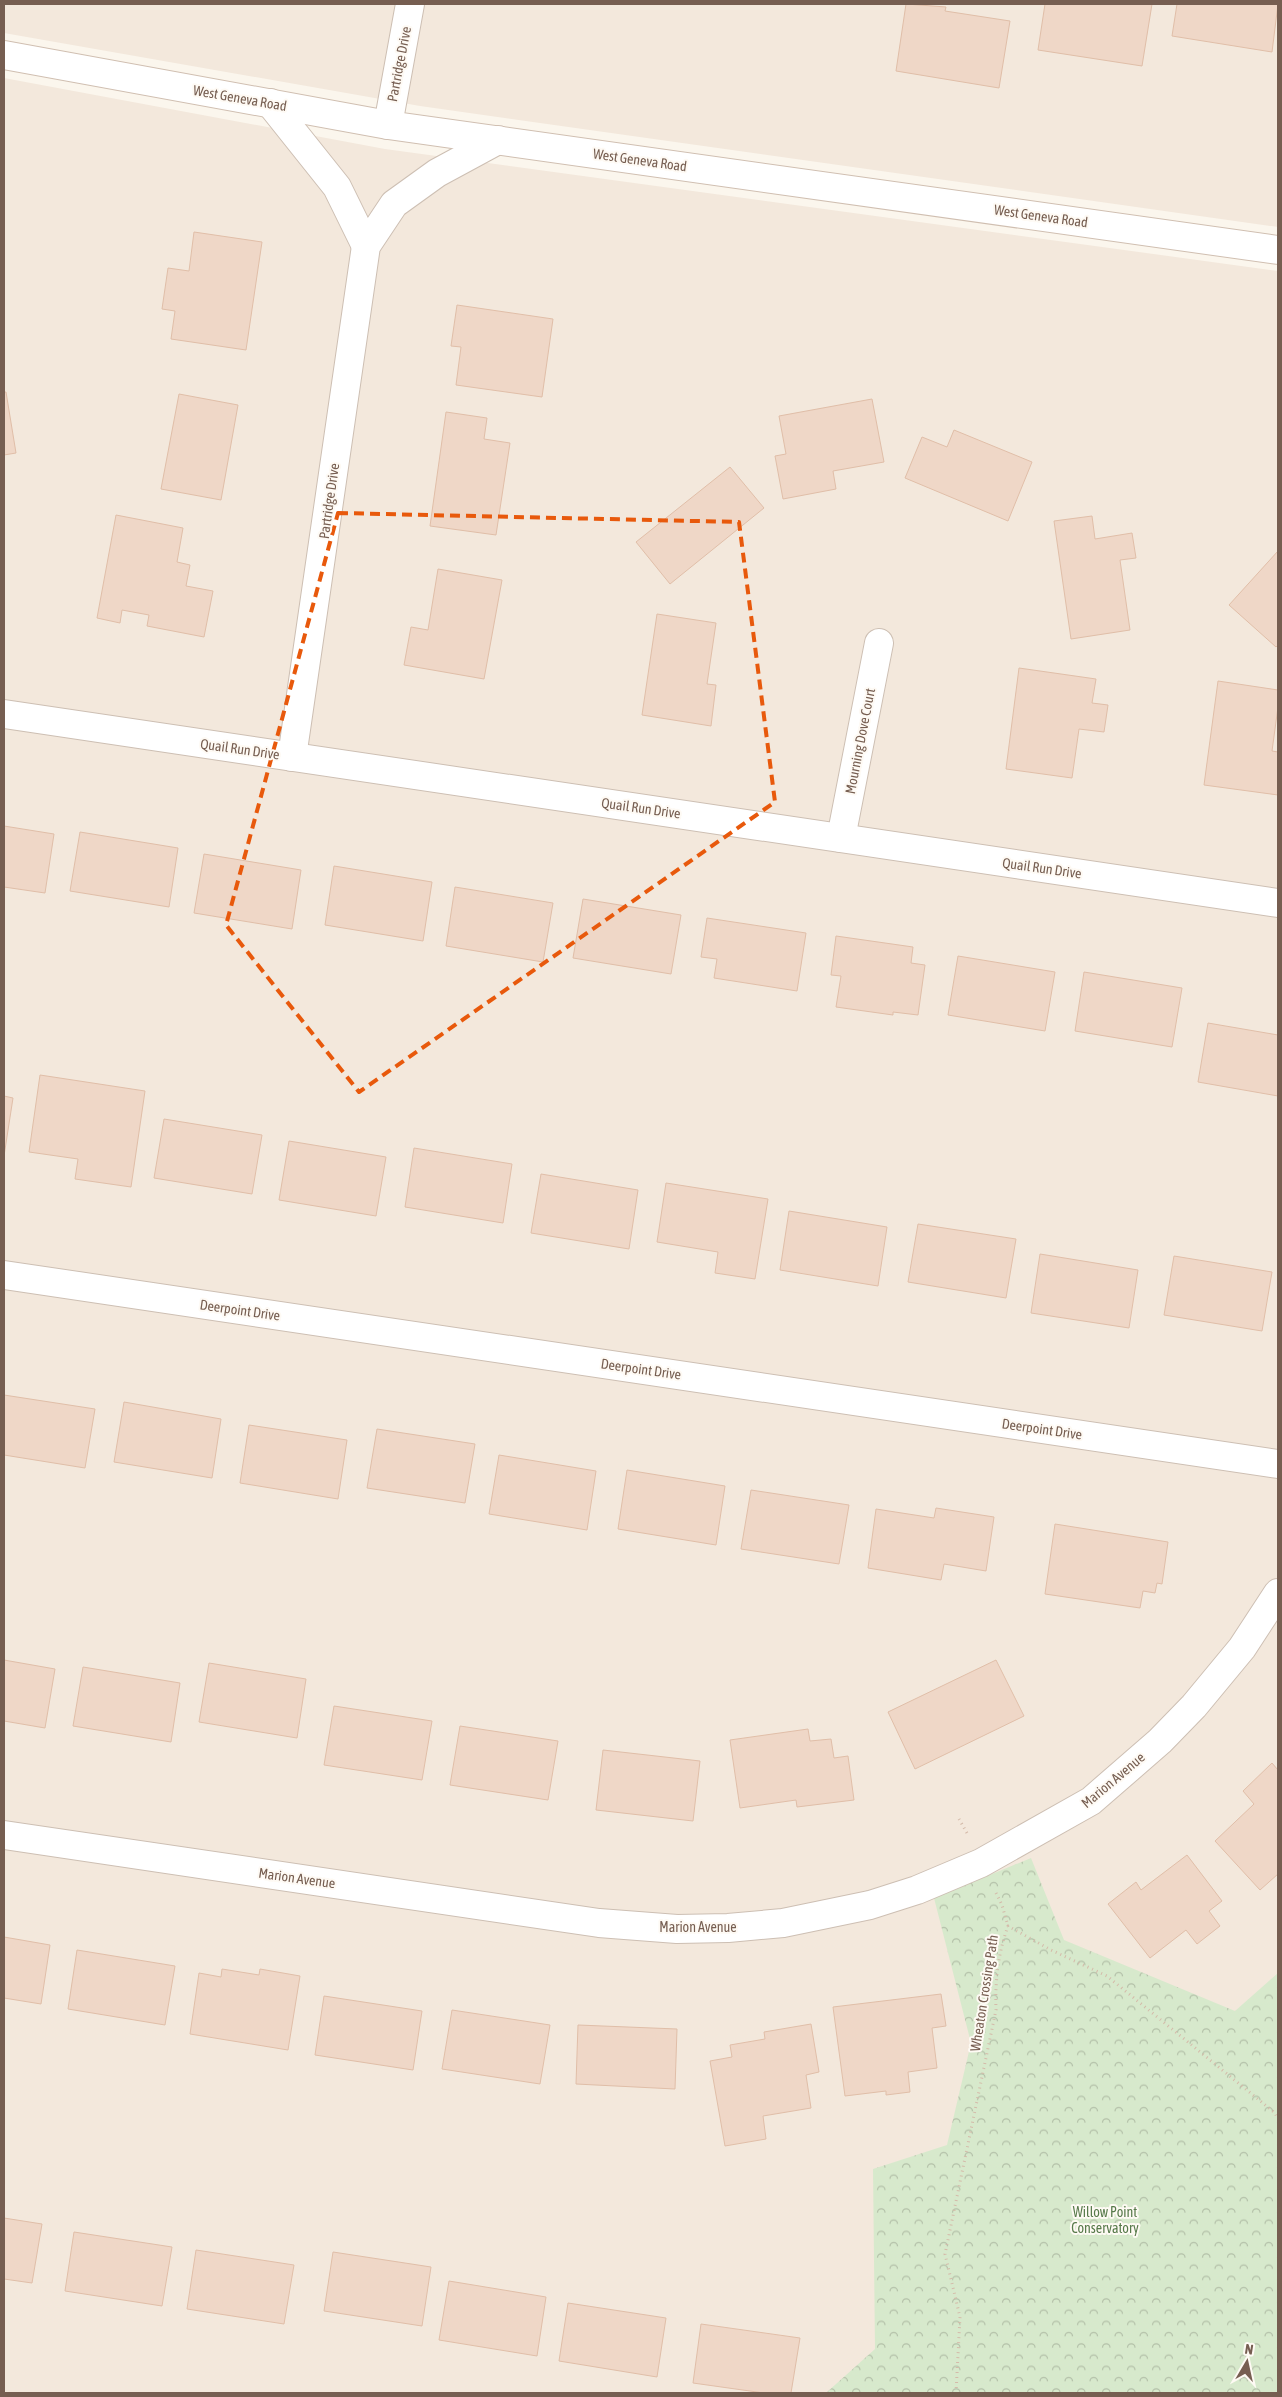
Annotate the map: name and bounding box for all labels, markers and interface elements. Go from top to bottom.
street label: Partridge Drive [384,25,414,103]
street label: West Geneva Road [192,82,288,114]
street label: West Geneva Road [592,145,688,175]
street label: West Geneva Road [993,201,1089,231]
street label: Partridge Drive [316,462,342,540]
street label: Mourning Dove Court [842,687,878,795]
street label: Quail Run Drive [199,736,281,762]
street label: Quail Run Drive [600,795,682,821]
street label: Quail Run Drive [1001,855,1083,881]
street label: Deerpoint Drive [199,1296,281,1324]
street label: Deerpoint Drive [600,1355,682,1383]
street label: Deerpoint Drive [1001,1415,1083,1443]
street label: Marion Avenue [1078,1749,1148,1811]
street label: Marion Avenue [258,1865,336,1891]
street label: Marion Avenue [659,1919,737,1935]
street label: Wheaton Crossing Path [967,1934,1001,2052]
park label: Willow Point Conservatory [1071,2204,1139,2236]
north arrow [1222,2337,1272,2387]
text: N [1244,2341,1254,2358]

